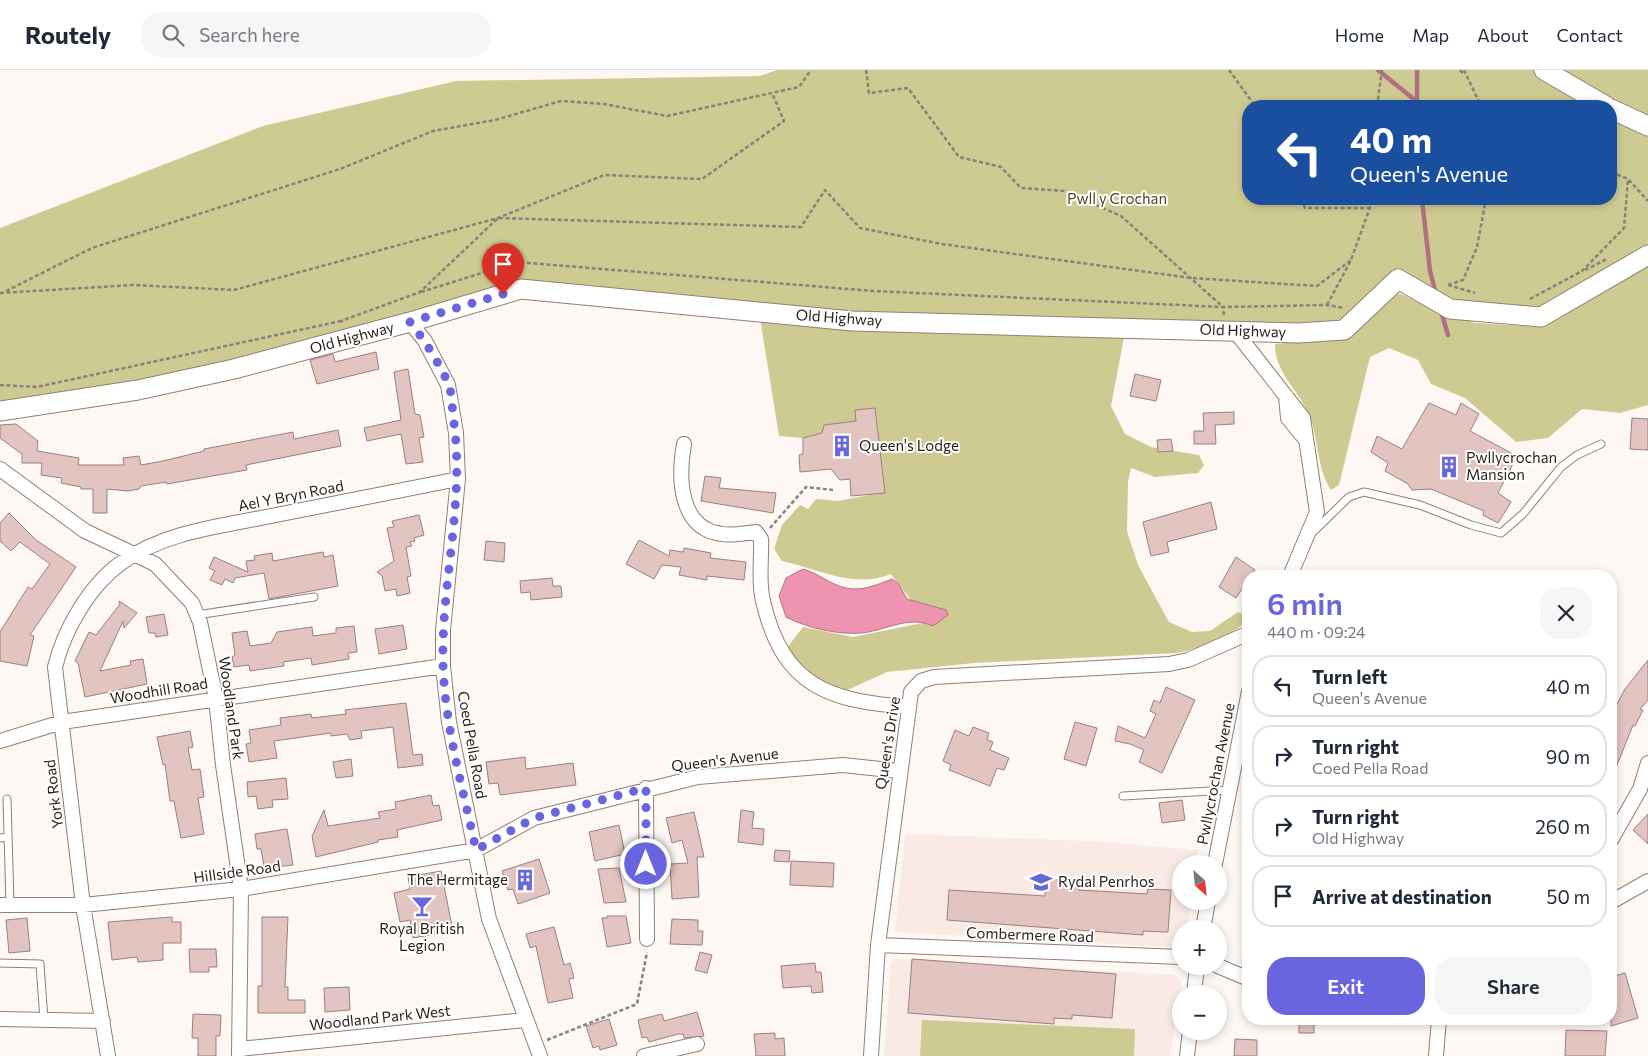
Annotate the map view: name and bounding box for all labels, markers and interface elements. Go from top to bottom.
search box [141,12,491,57]
text: Routely [25,20,111,49]
icon: search [159,21,187,49]
text: Search here [199,23,300,46]
text: Home [1335,24,1384,46]
text: Map [1412,24,1449,46]
text: About [1477,24,1529,46]
text: Contact [1557,24,1623,46]
text: 40 m [1350,117,1432,160]
icon: left [1267,120,1332,185]
text: Queen's Avenue [1350,160,1508,187]
park label: Pwll y Crochan [1067,189,1167,207]
pin [482,243,524,294]
icon: arrive [489,250,517,278]
street label: Old Highway [795,305,883,329]
street label: Old Highway [308,317,396,357]
street label: Old Highway [1199,319,1287,341]
building icon: Queen's Lodge [829,433,855,459]
place label: Queen's Lodge [859,436,959,454]
place label: Pwllycrochan Mansion [1466,448,1557,483]
building icon: Pwllycrochan Mansion [1436,454,1462,480]
street label: Ael Y Bryn Road [236,476,345,514]
text: 6 min [1267,584,1343,621]
button: close [1540,587,1592,639]
text: 440 m · 09:24 [1267,622,1366,641]
street label: Woodland Park [216,655,248,761]
text: Turn left [1312,665,1387,688]
icon: left [1269,672,1297,700]
street label: Woodhill Road [109,673,209,707]
text: 40 m [1546,675,1590,698]
text: Queen's Avenue [1312,688,1427,707]
street label: Coed Pella Road [455,690,491,800]
street label: Queen's Drive [871,695,903,791]
street label: Pwllycrochan Avenue [1192,701,1238,846]
text: Turn right [1312,735,1399,758]
icon: right [1269,742,1297,770]
street label: Queen's Avenue [670,743,780,775]
text: 90 m [1546,745,1590,768]
text: Coed Pella Road [1312,758,1428,777]
street label: York Road [40,759,66,830]
text: Turn right [1312,805,1399,828]
icon: right [1269,812,1297,840]
text: 260 m [1535,815,1590,838]
text: Old Highway [1312,828,1404,847]
position arrow [619,837,671,889]
north arrow [1172,855,1228,910]
map controls [1172,855,1227,1040]
street label: Hillside Road [192,856,282,886]
building icon: The Hermitage [512,867,538,893]
school or university icon: Rydal Penrhos [1028,869,1054,895]
place label: The Hermitage [407,870,508,888]
place label: Rydal Penrhos [1058,872,1155,890]
icon: arrive [1269,882,1297,910]
text: Arrive at destination [1312,885,1492,908]
text: 50 m [1546,885,1590,908]
bar icon: Royal British Legion [409,893,435,919]
place label: Royal British Legion [379,919,465,954]
button: + [1172,920,1227,975]
street label: Combermere Road [966,923,1094,945]
button: Exit [1267,957,1425,1015]
button: Share [1435,957,1592,1015]
button: − [1172,985,1227,1040]
street label: Woodland Park West [308,1001,451,1033]

